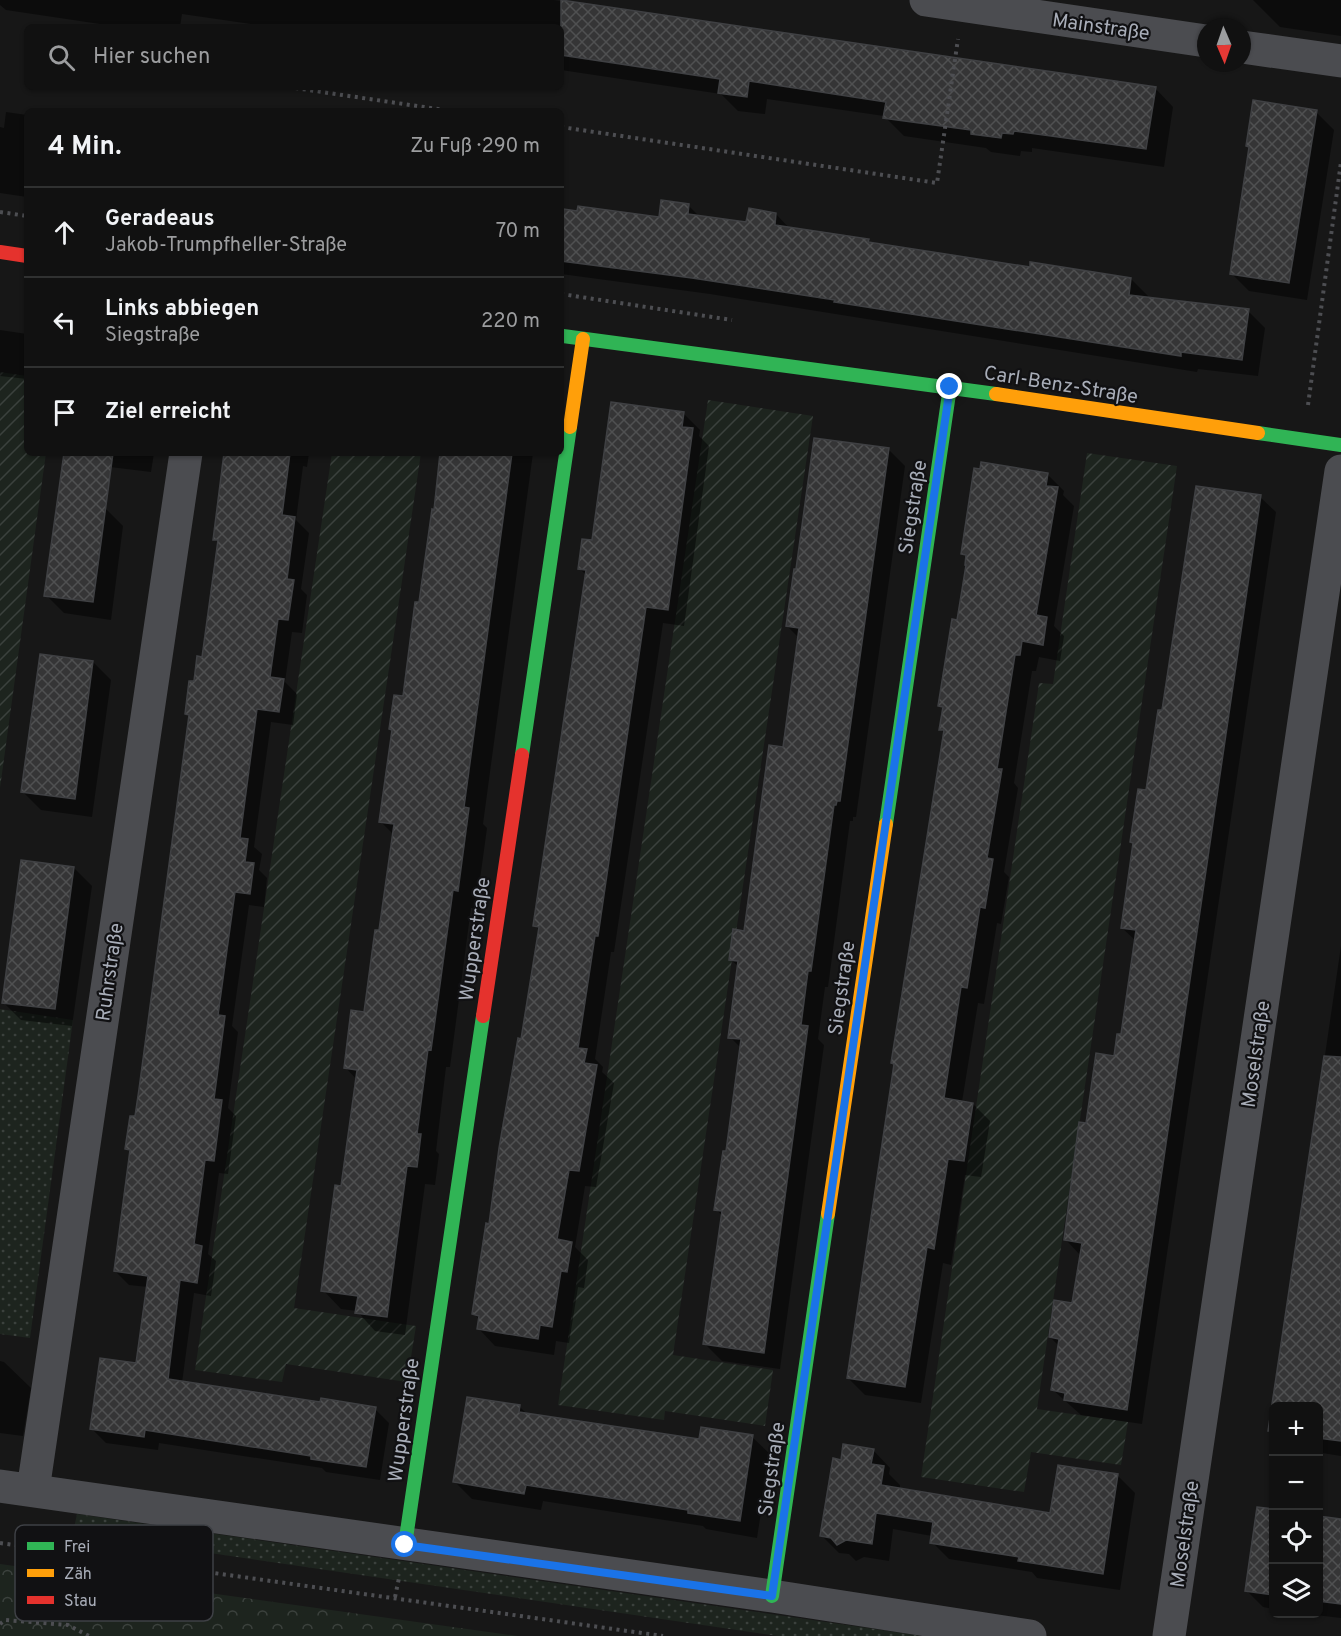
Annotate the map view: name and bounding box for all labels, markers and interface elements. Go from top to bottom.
street label: Mainstraße [1050,8,1151,48]
north arrow [1197,18,1251,72]
search box [24,24,564,90]
icon: search [45,41,78,74]
text: Hier suchen [93,44,210,71]
text: 4 Min. [48,131,122,164]
text: Zu Fuß · 290 m [410,134,540,160]
text: Geradeaus [105,206,215,233]
icon: ahead [48,216,81,249]
text: 70 m [496,219,540,245]
text: Jakob-Trumpfheller-Straße [105,233,347,259]
text: Links abbiegen [105,296,259,323]
icon: left [48,306,81,339]
text: 220 m [481,309,540,335]
text: Siegstraße [105,323,200,349]
street label: Carl-Benz-Straße [982,361,1140,411]
route end [936,373,962,399]
icon: arrive [48,396,81,429]
text: Ziel erreicht [105,399,231,426]
street label: Siegstraße [894,458,934,556]
street label: Wupperstraße [454,876,498,1003]
street label: Ruhrstraße [91,921,131,1023]
street label: Siegstraße [823,939,862,1037]
street label: Moselstraße [1237,999,1277,1110]
street label: Wupperstraße [383,1357,427,1484]
map controls [1269,1402,1323,1618]
button: + [1269,1402,1323,1456]
street label: Siegstraße [753,1420,792,1518]
button: − [1269,1456,1323,1510]
street label: Moselstraße [1166,1479,1206,1590]
button: locate [1269,1510,1323,1564]
legend [15,1525,213,1621]
route start [391,1531,417,1557]
text: Frei [64,1538,90,1558]
button: layers [1269,1564,1323,1618]
text: Zäh [64,1565,92,1585]
text: Stau [64,1592,97,1612]

